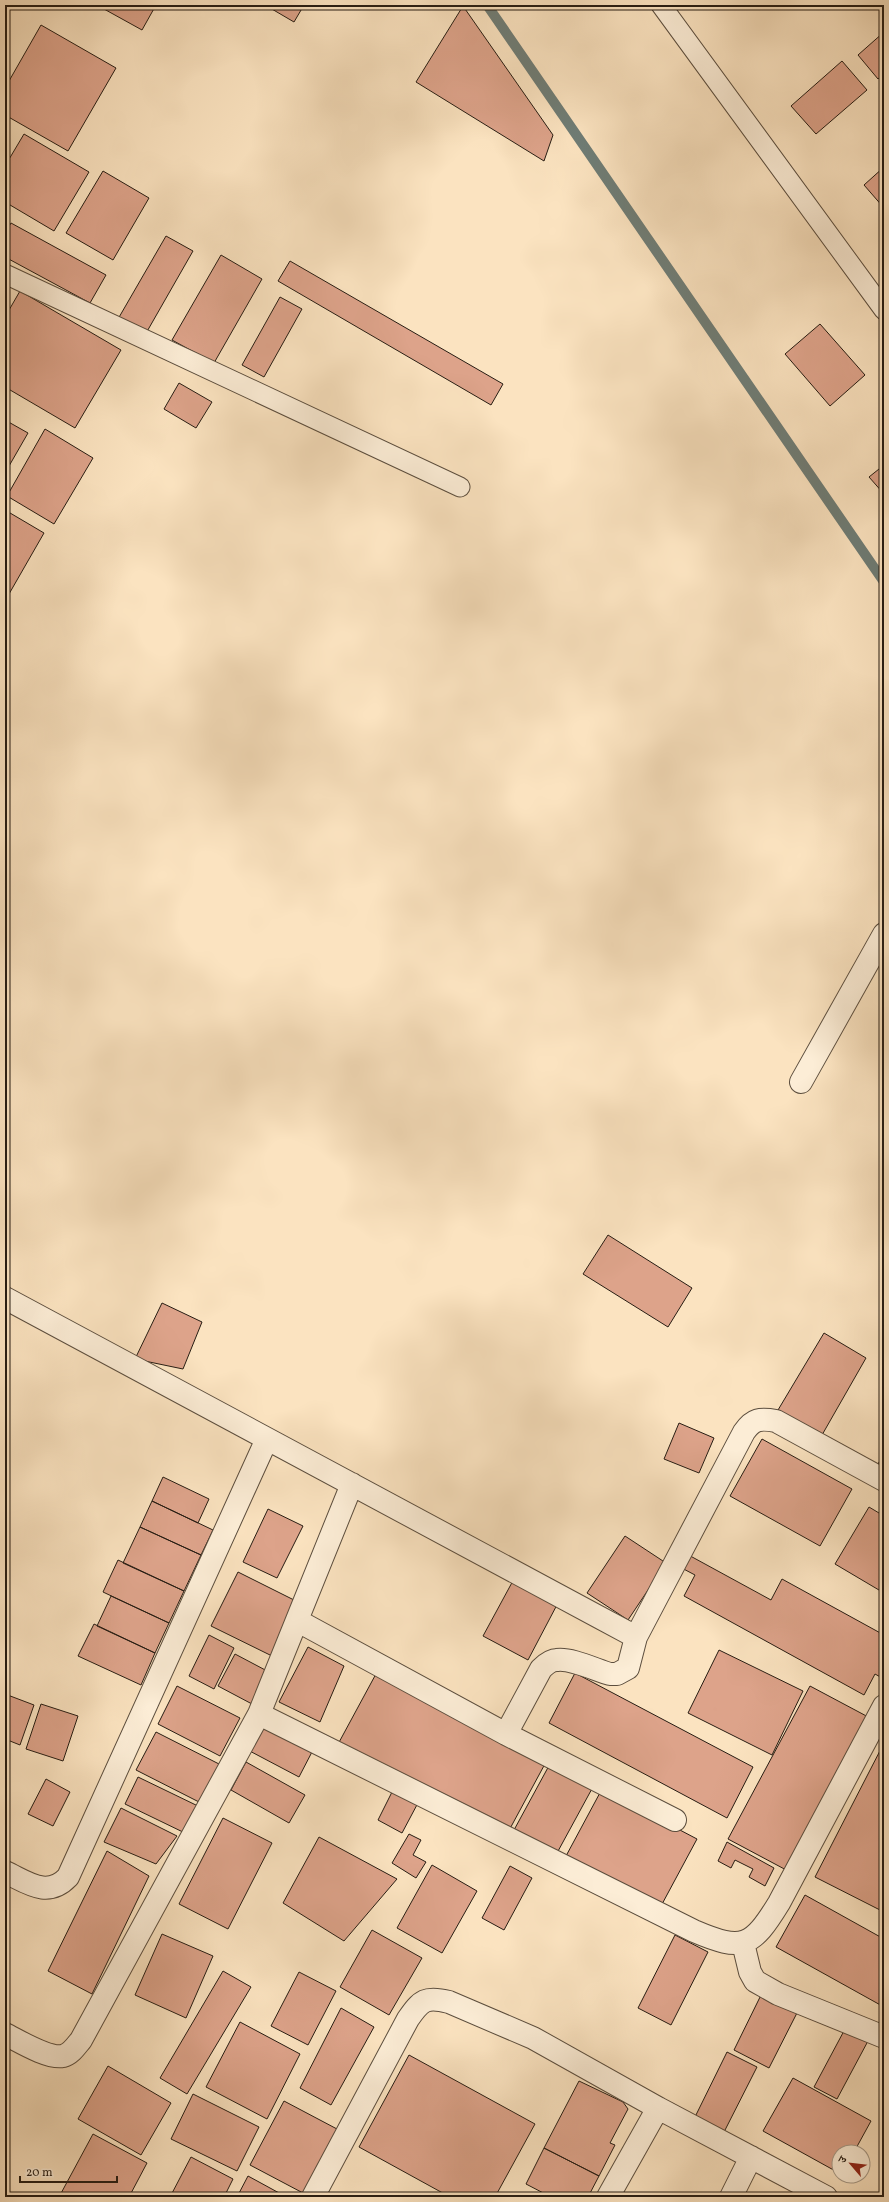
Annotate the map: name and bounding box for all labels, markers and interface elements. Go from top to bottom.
north arrow [831,2144,871,2184]
text: उ [835,2153,852,2167]
scale bar [20,2158,117,2184]
text: 20 m [26,2165,53,2181]

